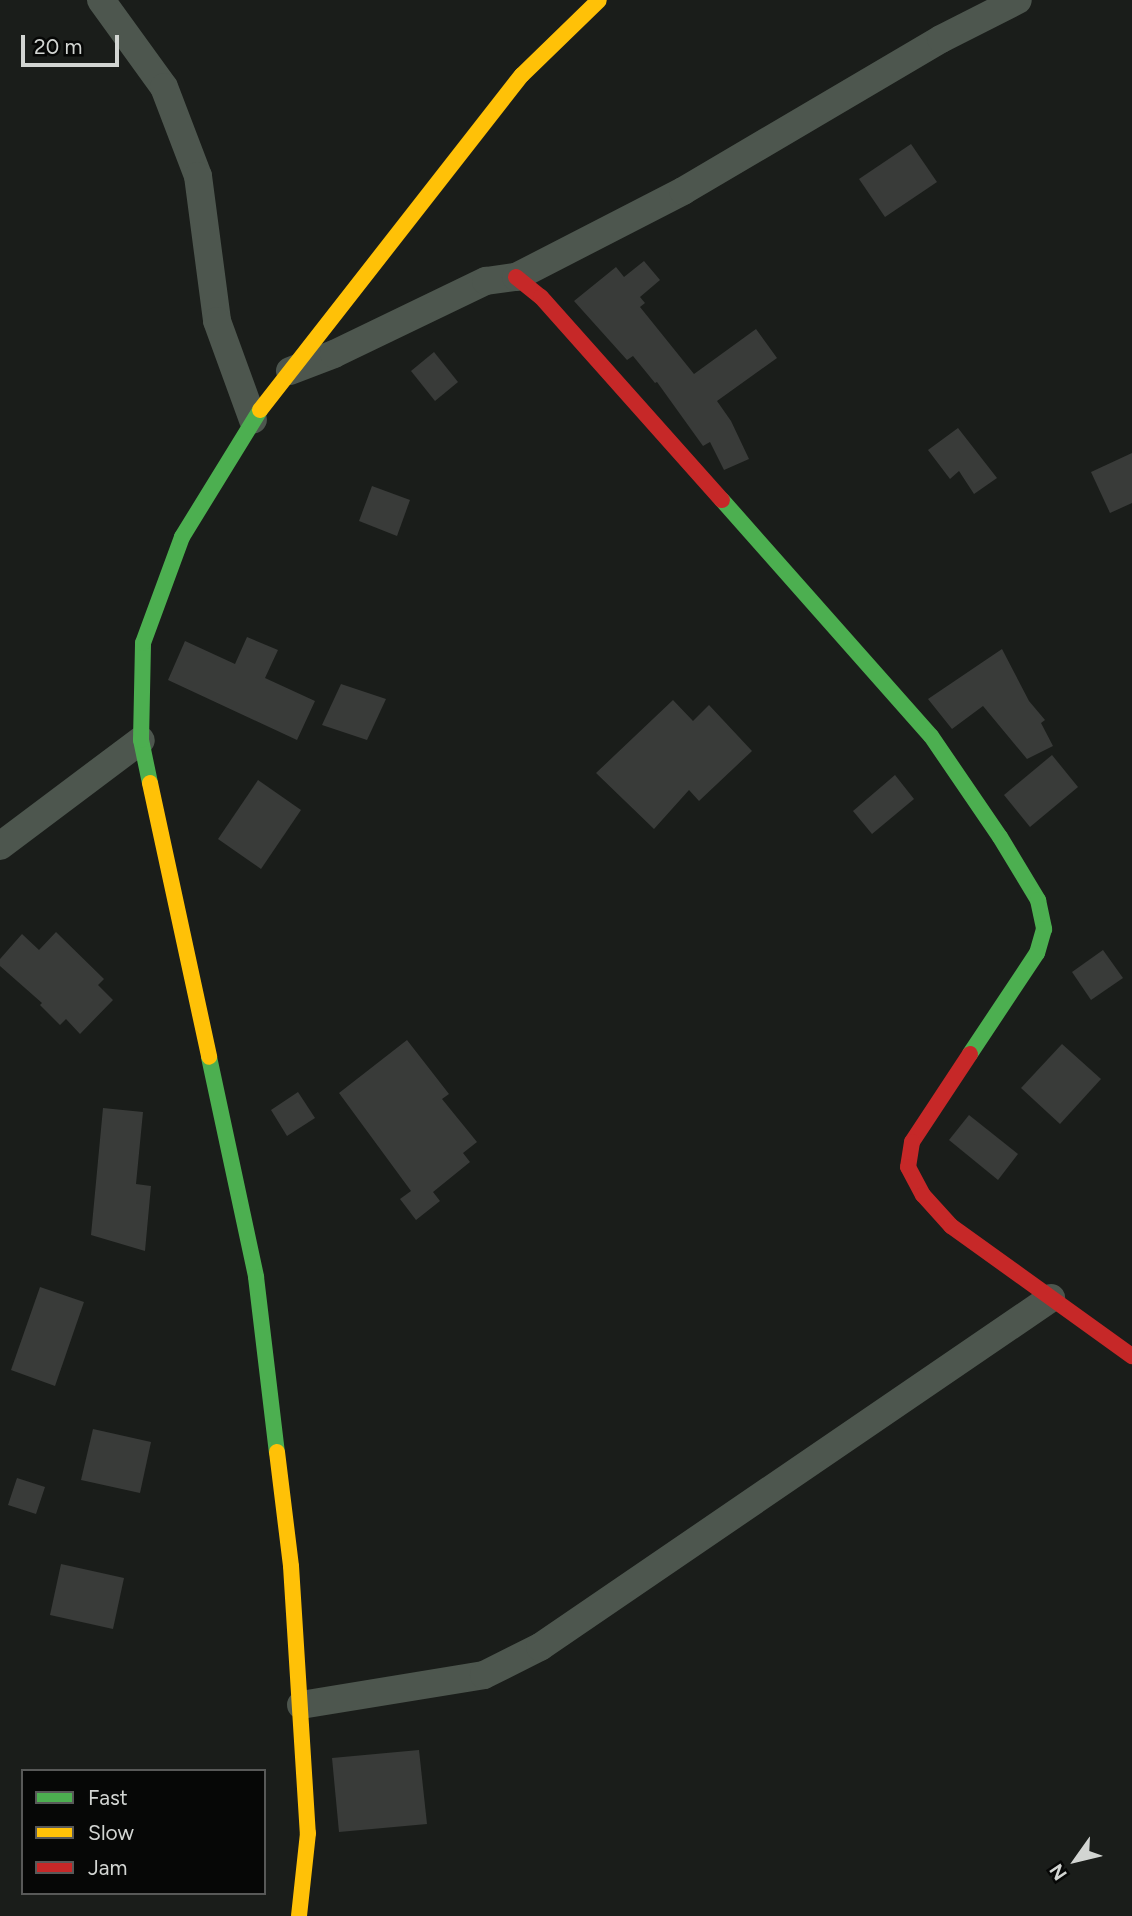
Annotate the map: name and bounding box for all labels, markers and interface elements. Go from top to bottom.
scale bar [24,21,122,65]
text: 20 m [34,34,82,59]
legend [21,1769,266,1895]
text: Fast [88,1785,128,1810]
text: Slow [88,1820,134,1845]
north arrow [1041,1825,1111,1895]
text: Jam [88,1855,127,1880]
text: N [1045,1860,1072,1885]

